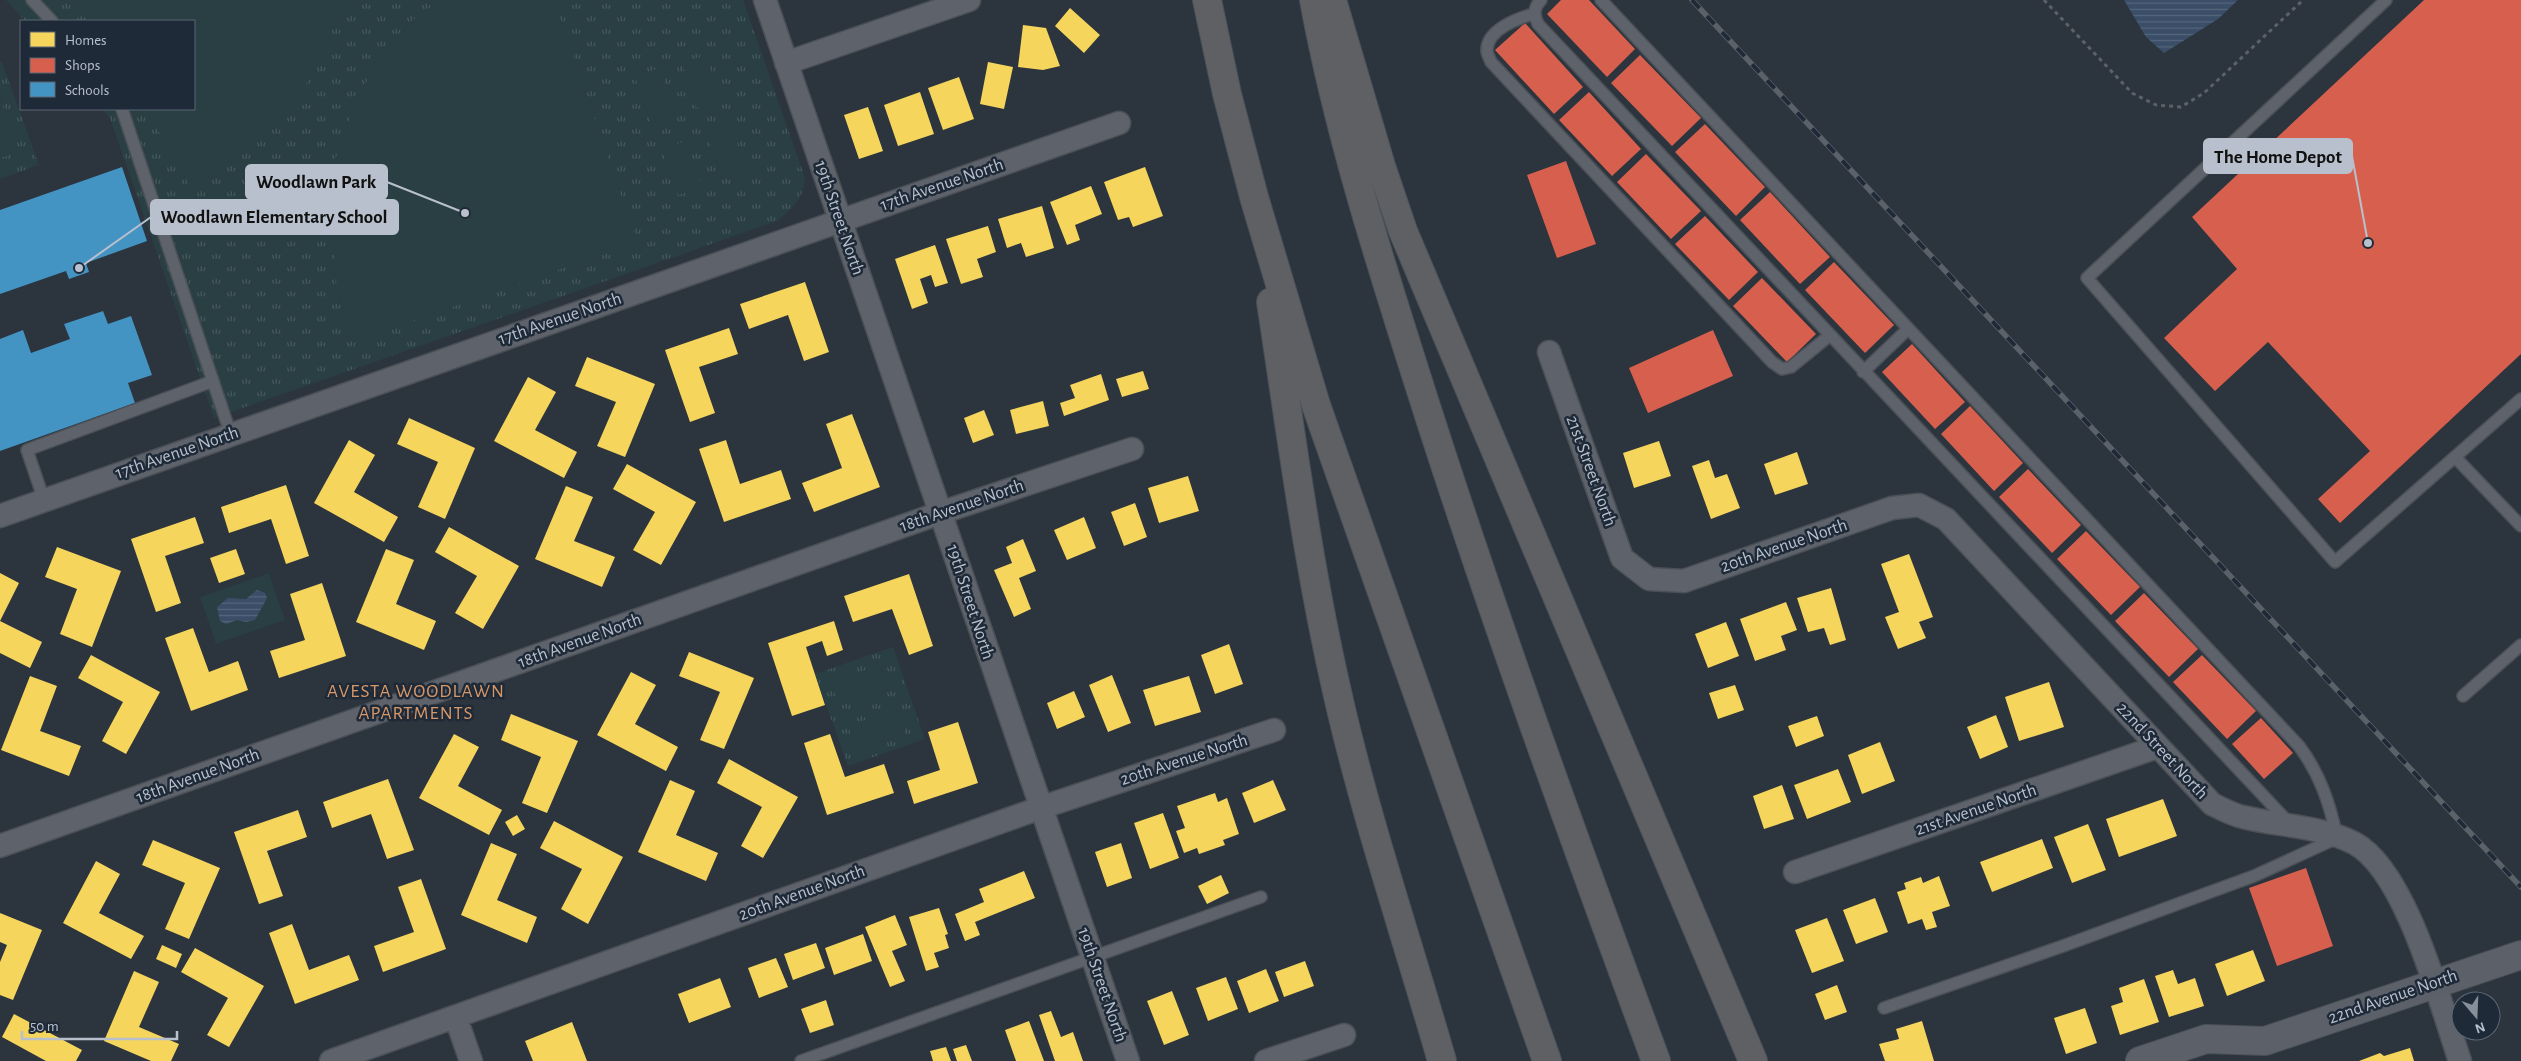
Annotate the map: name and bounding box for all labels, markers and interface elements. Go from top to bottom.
legend [20,20,195,110]
text: Homes [65,33,107,48]
text: Shops [65,58,100,73]
text: Schools [65,83,109,98]
callout: The Home Depot [2204,139,2352,173]
text: The Home Depot [2214,148,2343,167]
street label: 17th Avenue North [878,156,1006,214]
street label: 19th Street North [811,159,867,277]
callout: Woodlawn Park [246,165,387,199]
text: Woodlawn Park [256,173,377,192]
callout: Woodlawn Elementary School [151,200,398,234]
text: Woodlawn Elementary School [160,208,388,227]
street label: 17th Avenue North [496,290,624,348]
street label: 21st Street North [1563,413,1619,529]
street label: 17th Avenue North [113,424,241,482]
street label: 18th Avenue North [898,476,1026,536]
street label: 20th Avenue North [1718,516,1850,576]
street label: 19th Street North [943,542,997,662]
street label: 18th Avenue North [516,610,644,672]
district label: AVESTA WOODLAWN APARTMENTS [327,682,505,723]
street label: 22nd Street North [2113,699,2211,803]
street label: 20th Avenue North [1118,731,1250,789]
street label: 18th Avenue North [134,745,262,807]
street label: 21st Avenue North [1913,781,2039,839]
street label: 20th Avenue North [737,862,867,924]
street label: 19th Street North [1074,926,1130,1044]
street label: 22nd Avenue North [2326,967,2460,1027]
north arrow [2451,991,2501,1041]
scale bar [22,1008,178,1040]
text: 50 m [30,1019,59,1034]
text: N [2473,1019,2487,1036]

